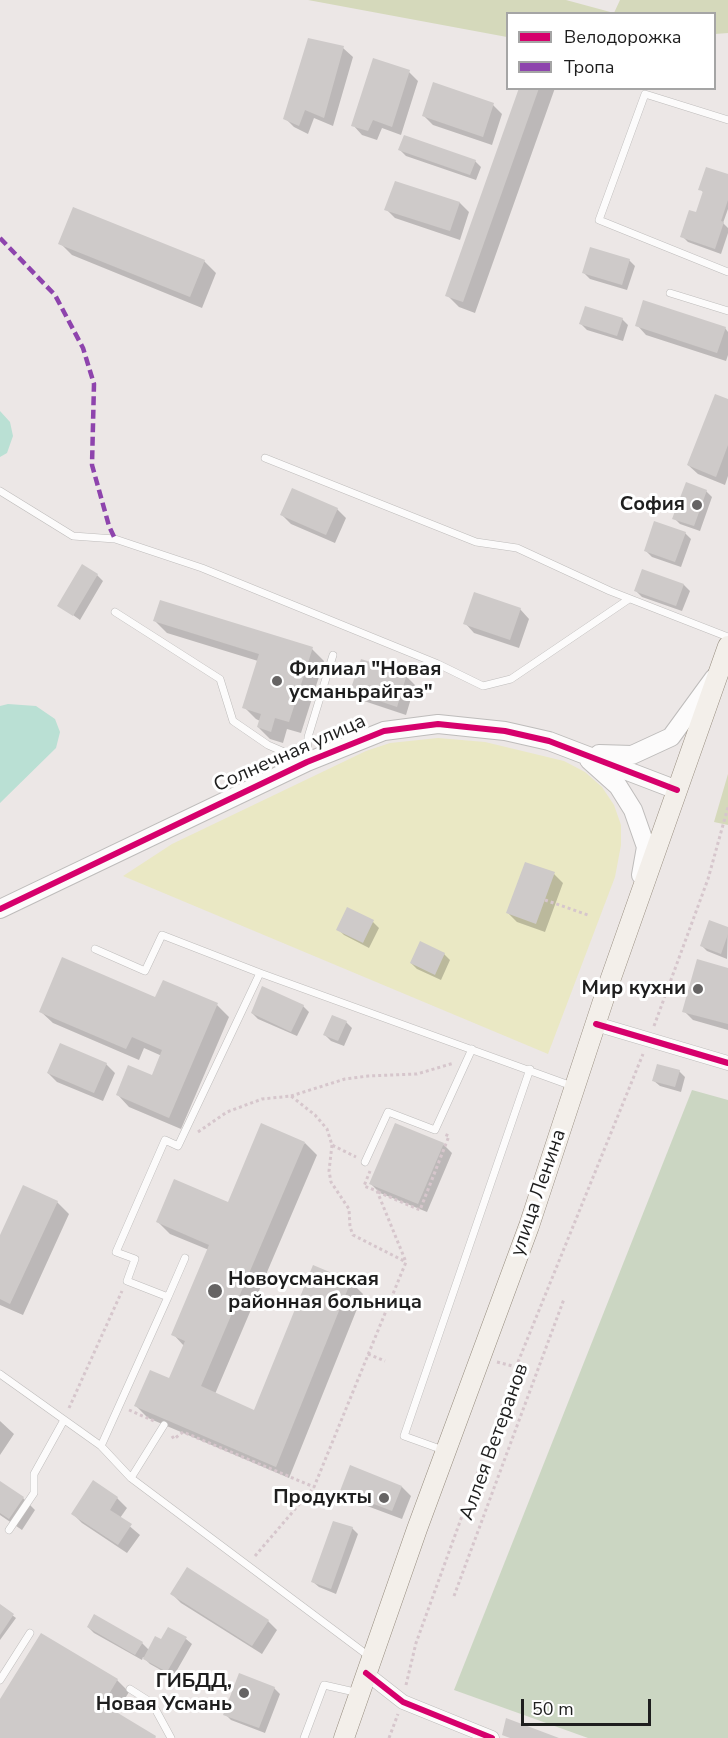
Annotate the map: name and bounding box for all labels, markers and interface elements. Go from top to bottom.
legend [506,12,716,90]
text: Велодорожка [564,25,681,49]
text: Тропа [564,55,615,79]
place label: София [620,493,685,517]
marker: София [690,498,704,512]
place label: Филиал "Новая усманьрайгаз" [289,658,441,705]
marker: Филиал "Новая усманьрайгаз" [270,674,284,688]
street label: Солнечная улица [210,710,370,798]
place label: Мир кухни [582,977,686,1001]
marker: Мир кухни [691,982,705,996]
street label: улица Ленина [506,1126,572,1260]
place label: Новоусманская районная больница [228,1268,422,1315]
marker: Новоусманская районная больница [206,1282,224,1300]
street label: Аллея Ветеранов [456,1360,534,1524]
place label: Продукты [273,1486,372,1510]
marker: Продукты [377,1491,391,1505]
place label: ГИБДД, Новая Усмань [96,1670,232,1717]
marker: ГИБДД, Новая Усмань [237,1686,251,1700]
scale bar [524,1687,654,1725]
text: 50 m [532,1697,574,1721]

